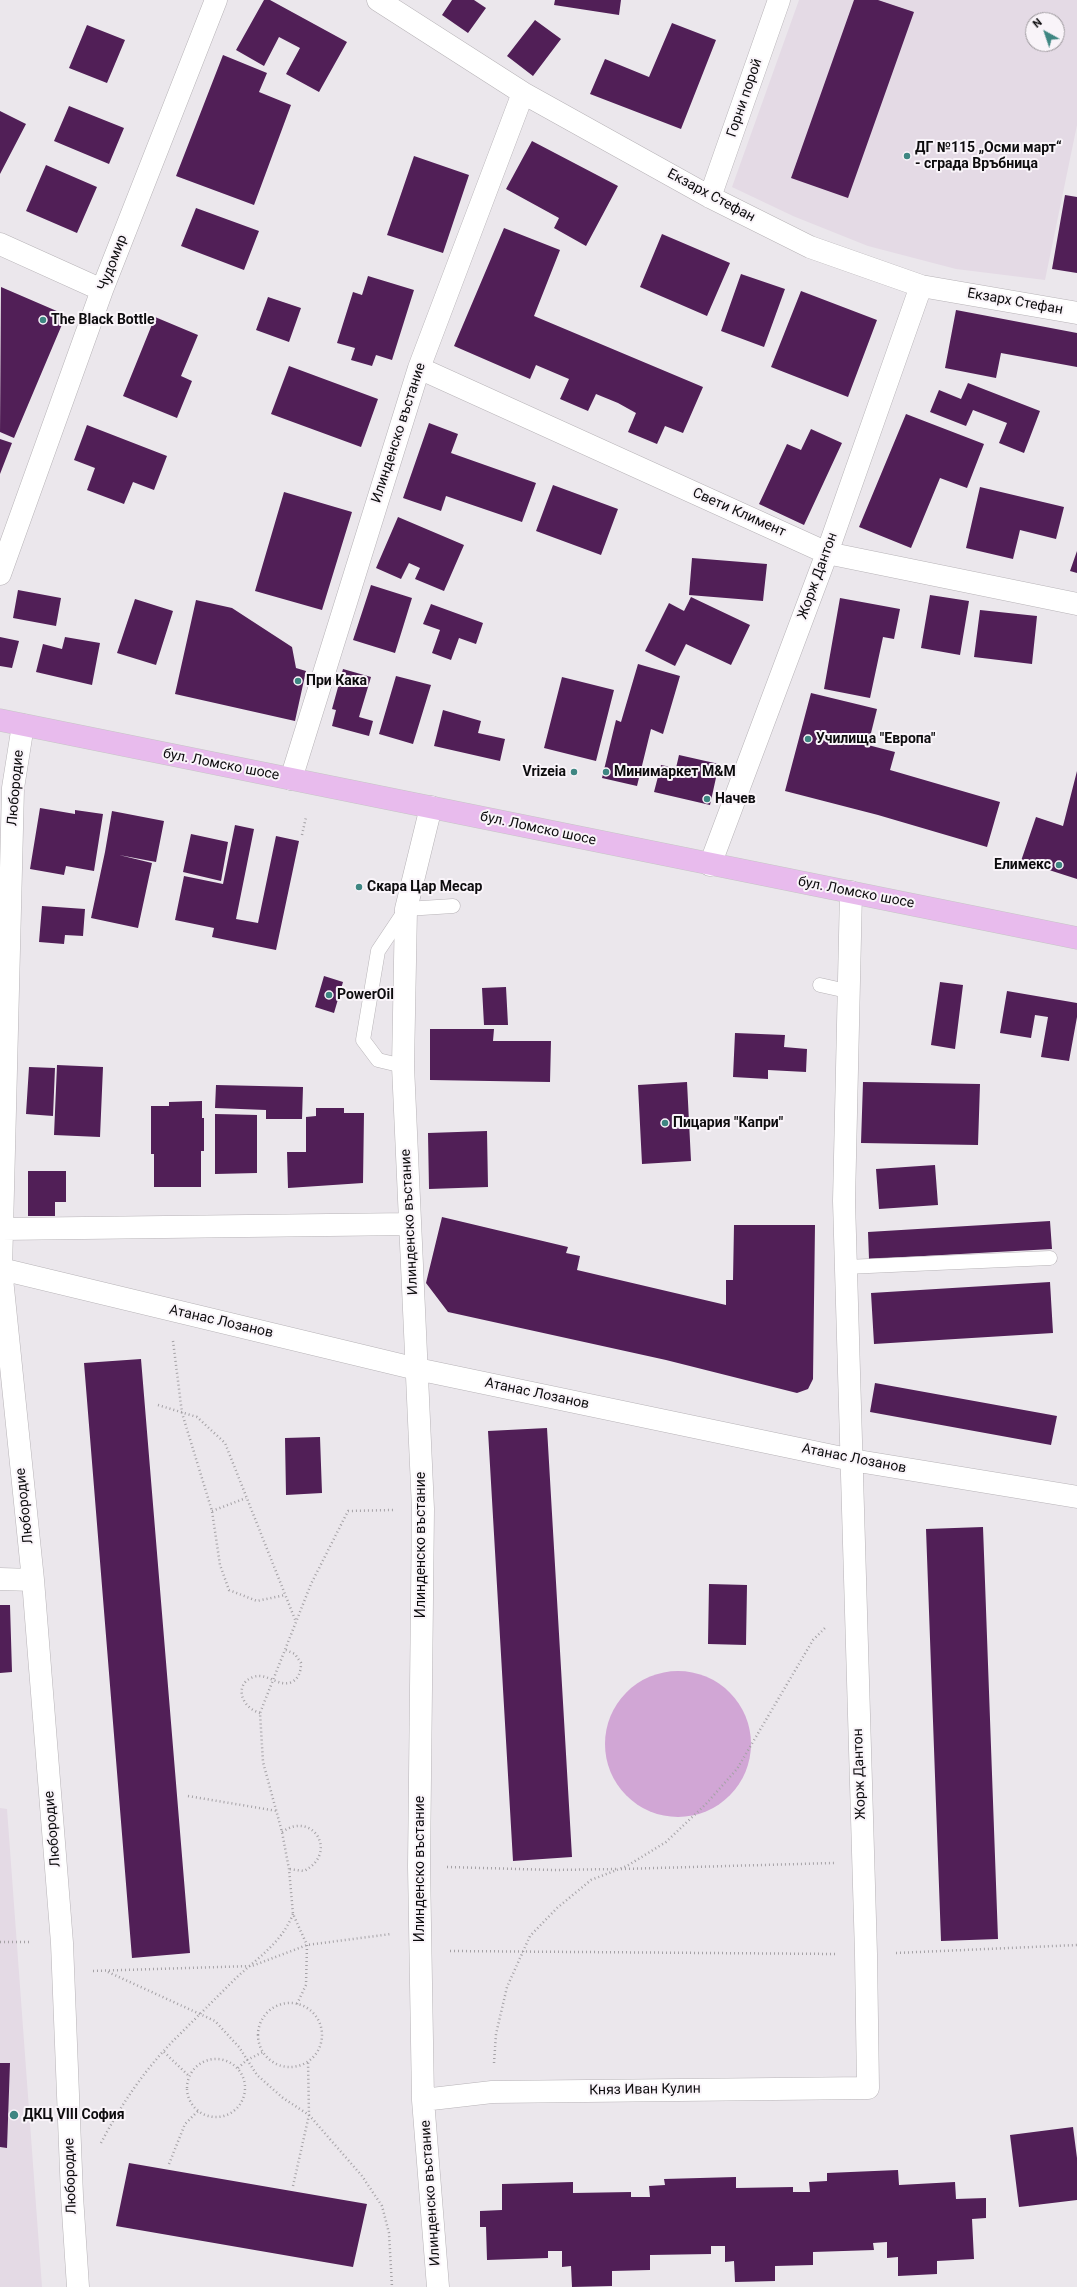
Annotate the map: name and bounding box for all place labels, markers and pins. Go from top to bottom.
place label: ДГ №115 „Осми март“ - сграда Връбница [915,140,1062,172]
marker: ДГ №115 „Осми март“ - сграда Връбница [902,151,912,161]
place label: The Black Bottle [51,312,155,328]
marker: The Black Bottle [38,315,48,325]
place label: При Кака [306,673,367,689]
marker: При Кака [293,676,303,686]
place label: Училища "Европа" [816,731,936,747]
marker: Училища "Европа" [803,734,813,744]
place label: Vrizeia [522,764,566,780]
place label: Минимаркет М&М [614,764,736,780]
marker: Vrizeia [569,767,579,777]
marker: Минимаркет М&М [601,767,611,777]
place label: Начев [715,791,756,807]
marker: Начев [702,794,712,804]
place label: Елимекс [994,857,1051,873]
marker: Елимекс [1054,860,1064,870]
place label: Скара Цар Месар [367,879,482,895]
marker: Скара Цар Месар [354,882,364,892]
place label: PowerOil [337,987,394,1003]
marker: PowerOil [324,990,334,1000]
place label: Пицария "Капри" [673,1115,783,1131]
marker: Пицария "Капри" [660,1118,670,1128]
place label: ДКЦ VIII София [23,2107,125,2123]
marker: ДКЦ VIII София [8,2109,20,2121]

